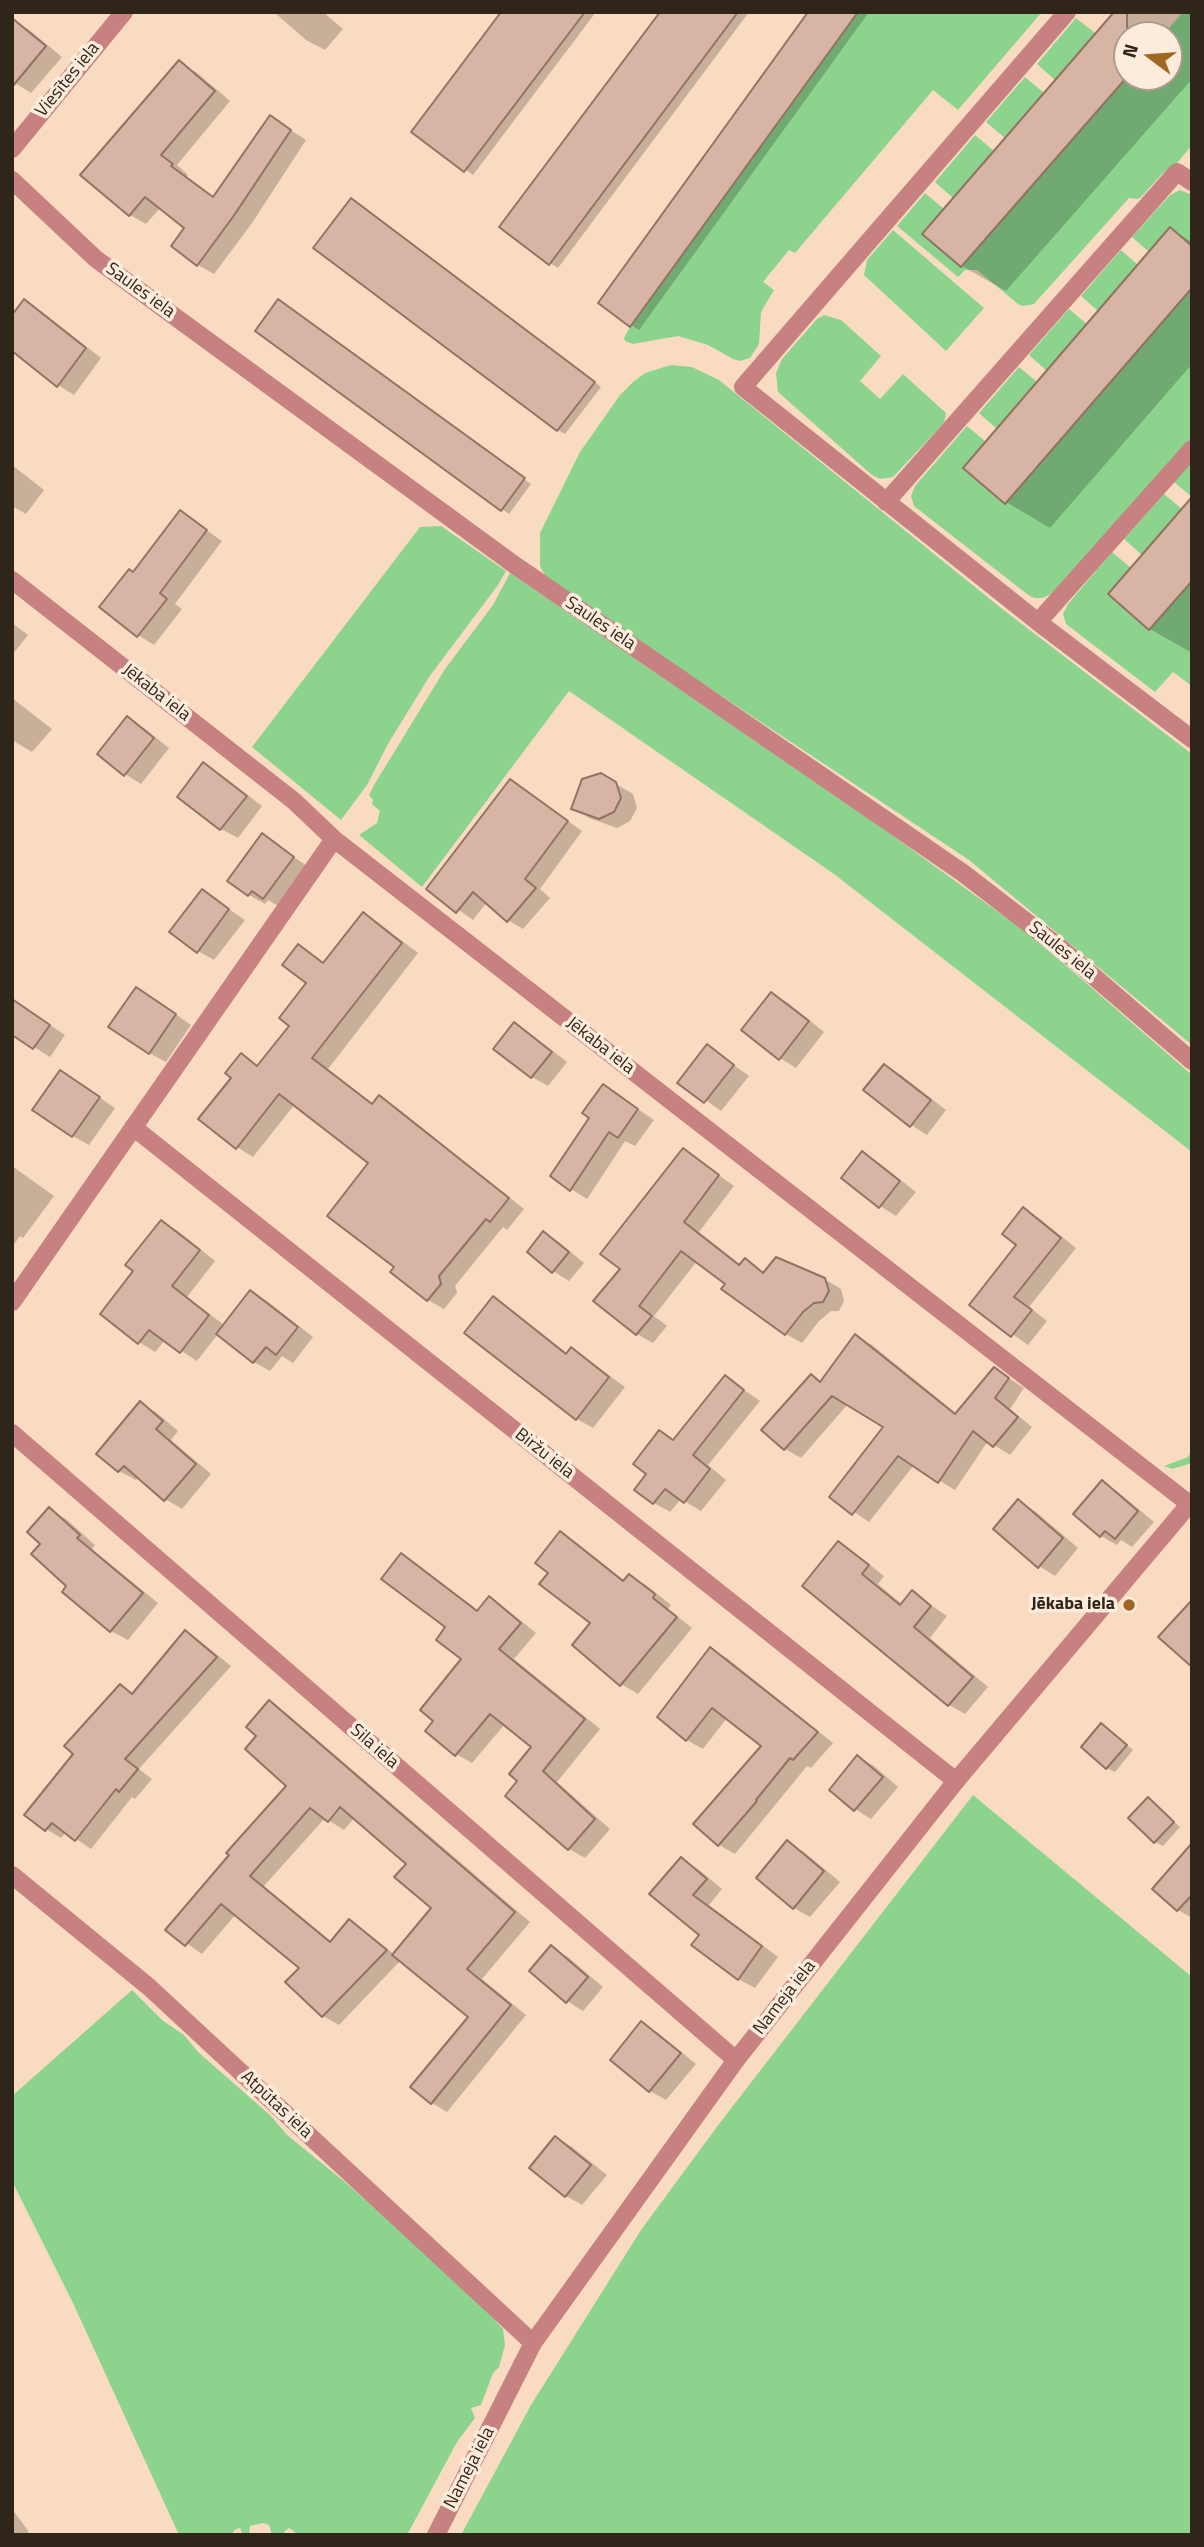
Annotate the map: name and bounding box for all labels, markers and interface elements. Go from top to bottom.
north arrow [1113,21,1183,91]
street label: Viesītes iela [31,38,105,122]
text: N [1113,40,1145,61]
street label: Saules iela [101,259,179,323]
street label: Saules iela [561,593,639,655]
street label: Jēkaba iela [118,660,194,726]
street label: Saules iela [1024,917,1100,985]
street label: Jēkaba iela [562,1013,638,1079]
street label: Biržu iela [510,1424,578,1484]
place label: Jēkaba iela [1031,1594,1115,1616]
marker: Jēkaba iela [1121,1597,1137,1613]
street label: Sila iela [345,1720,403,1774]
street label: Nameja iela [749,1957,821,2039]
street label: Atpūtas iela [236,2067,316,2143]
street label: Nameja iela [440,2424,500,2512]

